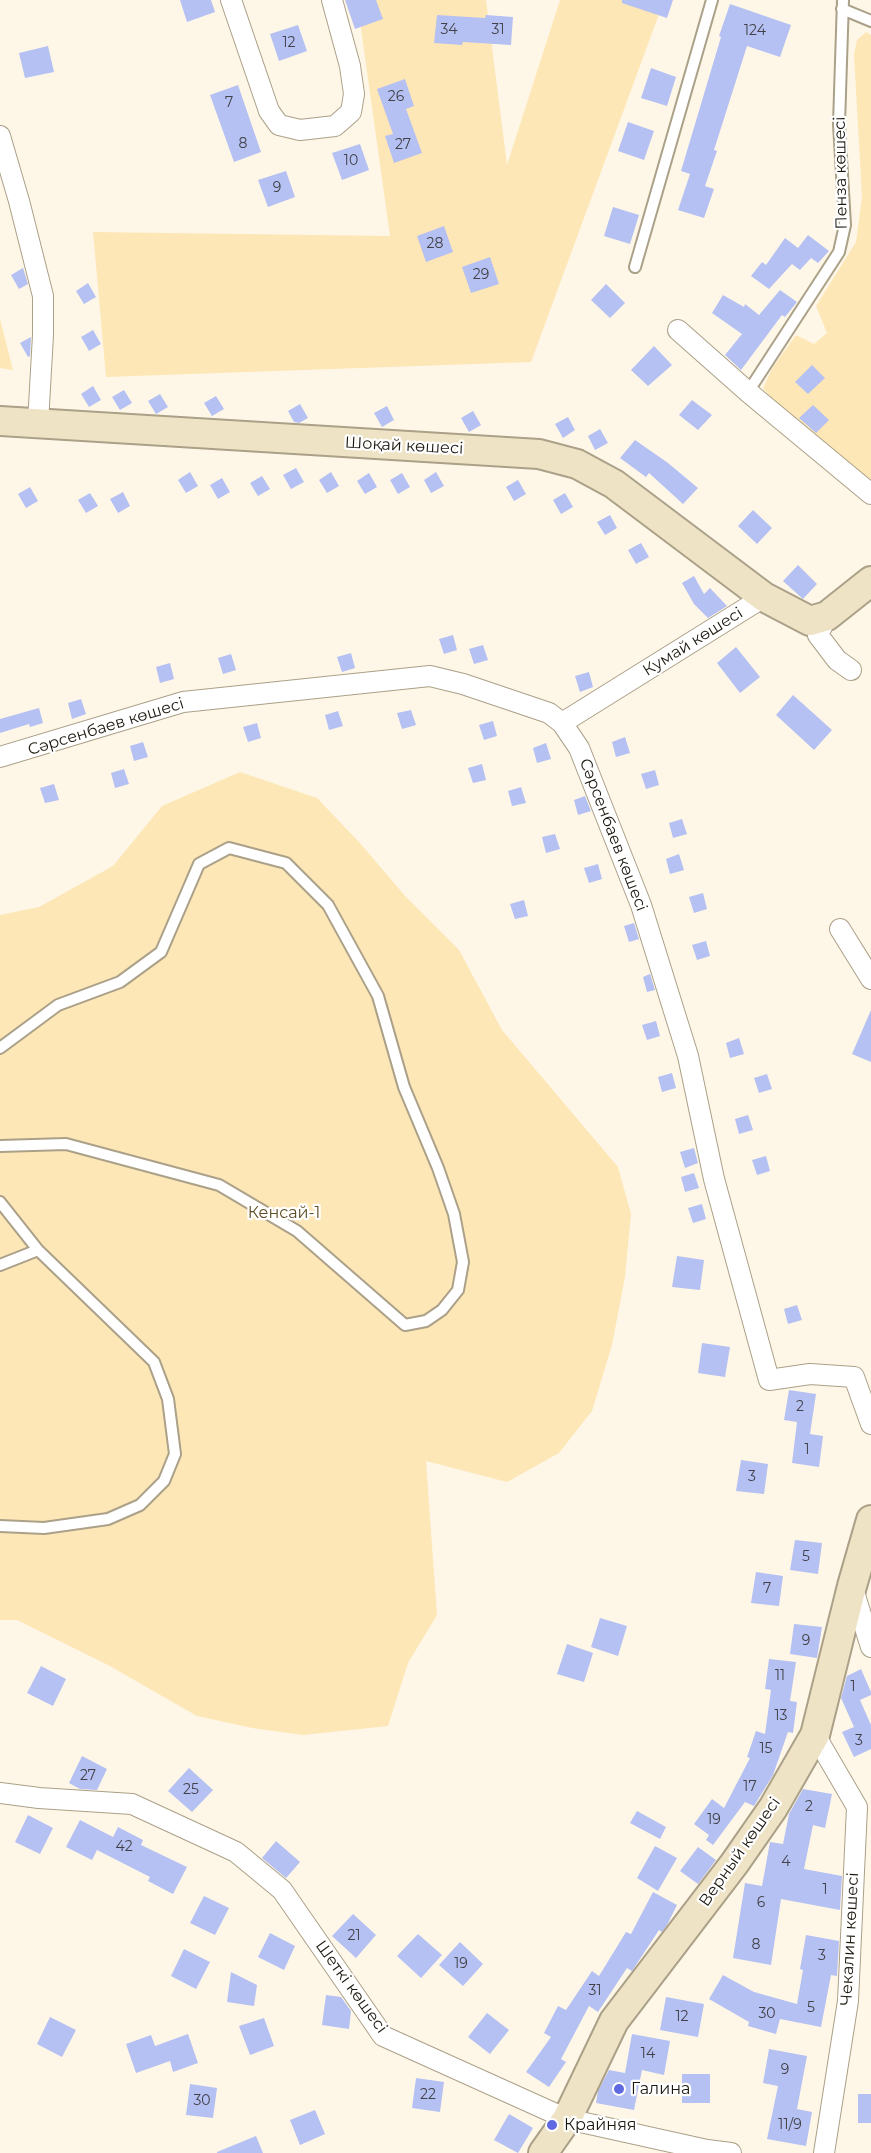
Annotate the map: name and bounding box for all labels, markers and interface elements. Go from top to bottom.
house number: 34 [440,22,458,38]
house number: 31 [492,22,504,38]
house number: 124 [744,23,766,39]
house number: 12 [282,35,296,51]
house number: 26 [388,89,404,105]
house number: 7 [225,95,233,111]
street label: Пенза көшесі [830,116,852,230]
house number: 8 [239,136,247,152]
house number: 27 [395,137,411,153]
house number: 10 [344,153,358,169]
house number: 9 [273,180,281,196]
house number: 28 [427,236,443,252]
house number: 29 [473,267,489,283]
street label: Шоқай көшесі [344,433,464,459]
street label: Кумай көшесі [639,604,747,680]
street label: Сәрсенбаев көшесі [26,694,186,760]
street label: Сәрсенбаев көшесі [575,756,651,914]
park label: Кенсай-1 [248,1203,320,1223]
house number: 2 [796,1399,804,1415]
house number: 1 [804,1442,810,1458]
house number: 3 [748,1469,756,1485]
house number: 5 [802,1549,810,1565]
house number: 7 [763,1581,771,1597]
house number: 9 [802,1633,810,1649]
house number: 11 [775,1668,785,1684]
house number: 1 [850,1679,856,1695]
house number: 13 [775,1708,787,1724]
house number: 3 [855,1733,863,1749]
house number: 15 [760,1741,772,1757]
house number: 27 [80,1768,96,1784]
house number: 17 [743,1779,757,1795]
house number: 25 [183,1782,199,1798]
street label: Верный көшесі [695,1794,785,1910]
house number: 2 [805,1799,813,1815]
house number: 19 [707,1812,721,1828]
house number: 42 [115,1839,133,1855]
house number: 4 [781,1854,791,1870]
street label: Чекалин көшесі [837,1872,863,2006]
house number: 1 [822,1882,828,1898]
house number: 6 [757,1895,765,1911]
house number: 21 [347,1928,361,1944]
street label: Шеткі көшесі [311,1937,391,2037]
house number: 8 [752,1937,760,1953]
house number: 3 [818,1948,826,1964]
house number: 19 [454,1956,468,1972]
house number: 31 [589,1983,601,1999]
house number: 5 [807,2000,815,2016]
house number: 30 [758,2006,776,2022]
house number: 12 [675,2009,689,2025]
house number: 14 [641,2046,655,2062]
house number: 9 [781,2062,789,2078]
place label: Галина [631,2079,690,2099]
marker: Галина [612,2082,626,2096]
house number: 22 [420,2087,436,2103]
house number: 30 [193,2093,211,2109]
place label: Крайняя [564,2115,637,2135]
house number: 11/9 [778,2117,802,2133]
marker: Крайняя [545,2118,559,2132]

